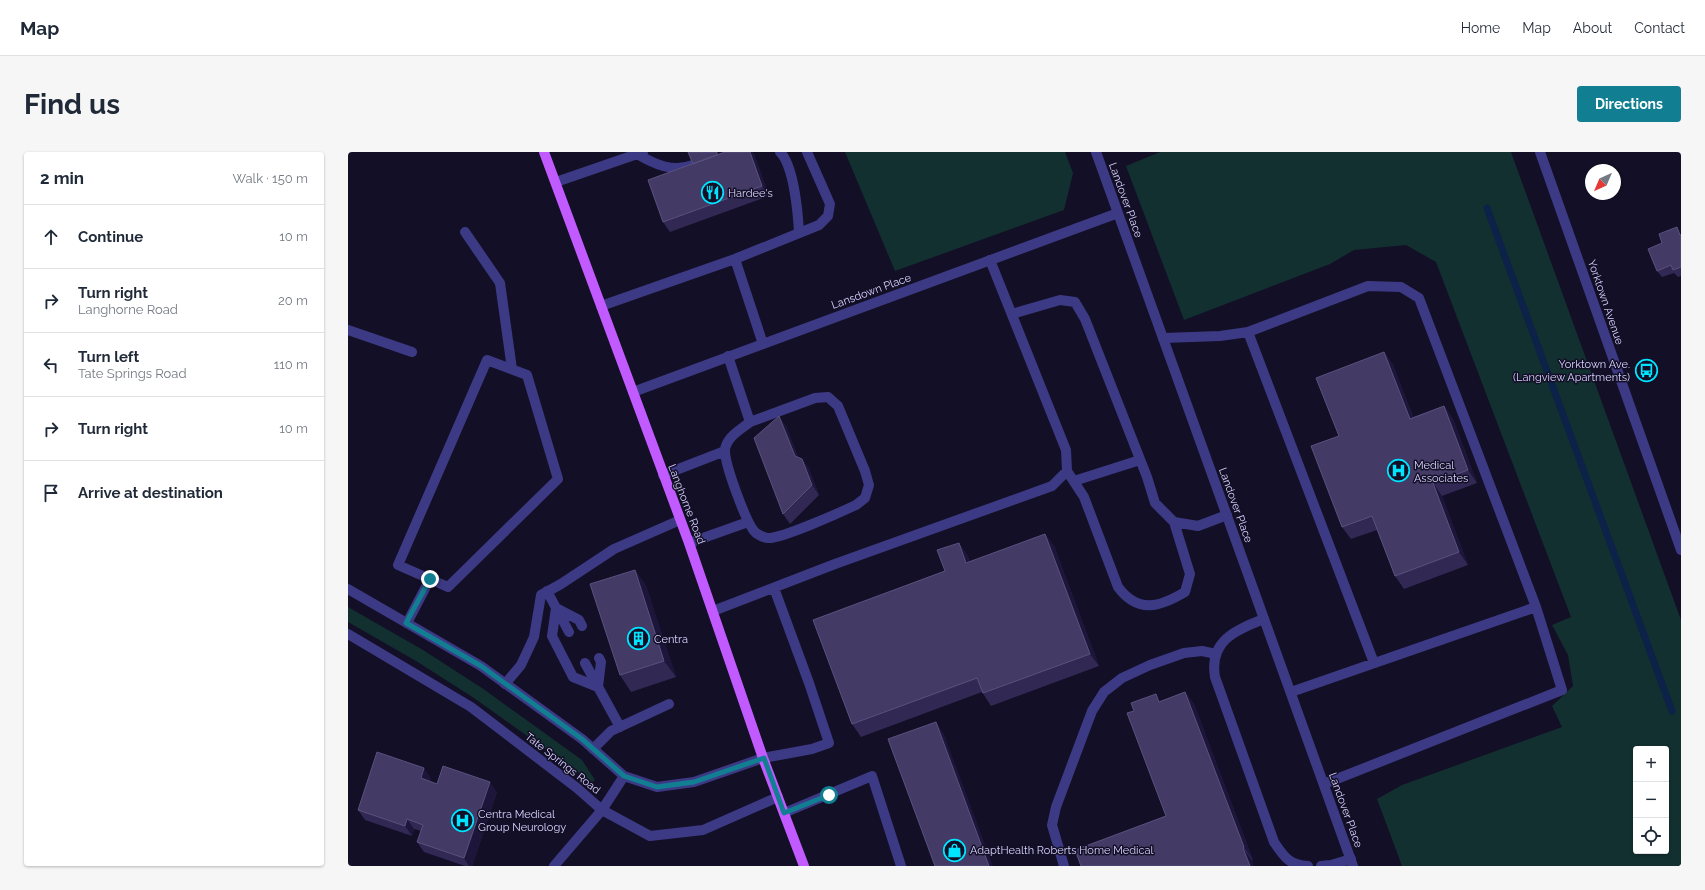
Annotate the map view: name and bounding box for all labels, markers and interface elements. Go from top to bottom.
text: Map [20,17,59,39]
text: Home [1461,20,1500,36]
text: Map [1522,20,1551,36]
text: About [1573,20,1612,36]
text: Contact [1634,20,1685,36]
button: Directions [1577,86,1681,122]
text: Find us [24,88,120,121]
street label: Landover Place [1106,161,1145,240]
north arrow [1585,164,1621,200]
text: 2 min [40,168,84,188]
text: Walk · 150 m [233,171,308,186]
restaurant icon: Hardee's [699,180,725,206]
place label: Hardee's [728,187,773,200]
icon: ahead [40,226,62,248]
text: Continue [78,228,143,246]
text: 10 m [279,229,308,244]
street label: Yorktown Avenue [1585,258,1626,347]
street label: Lansdown Place [830,271,913,312]
text: Turn right [78,284,148,302]
icon: right [40,290,62,312]
text: 20 m [278,293,308,308]
text: Langhorne Road [78,302,178,317]
text: Turn left [78,348,139,366]
icon: left [40,354,62,376]
text: 110 m [274,357,308,372]
bus stop icon: Yorktown Ave. (Langview Apartments) [1633,357,1659,383]
place label: Yorktown Ave. (Langview Apartments) [1513,358,1630,384]
text: Tate Springs Road [78,366,187,381]
icon: right [40,418,62,440]
text: Turn right [78,420,148,438]
text: 10 m [279,421,308,436]
hospital icon: Medical Associates [1386,458,1412,484]
place label: Medical Associates [1414,459,1468,485]
street label: Langhorne Road [665,462,708,546]
street label: Landover Place [1216,466,1255,545]
icon: arrive [40,482,62,504]
text: Arrive at destination [78,484,223,502]
route end [421,570,439,588]
building icon: Centra [626,626,652,652]
place label: Centra [654,633,688,646]
street label: Tate Springs Road [523,730,603,797]
map controls [1633,746,1669,854]
button: + [1633,746,1669,782]
street label: Landover Place [1326,771,1365,850]
button: − [1633,782,1669,818]
route start [820,786,838,804]
hospital icon: Centra Medical Group Neurology [449,807,475,833]
place label: Centra Medical Group Neurology [478,808,566,834]
button: locate [1633,818,1669,854]
shop icon: AdaptHealth Roberts Home Medical [941,837,967,863]
place label: AdaptHealth Roberts Home Medical [970,844,1154,857]

